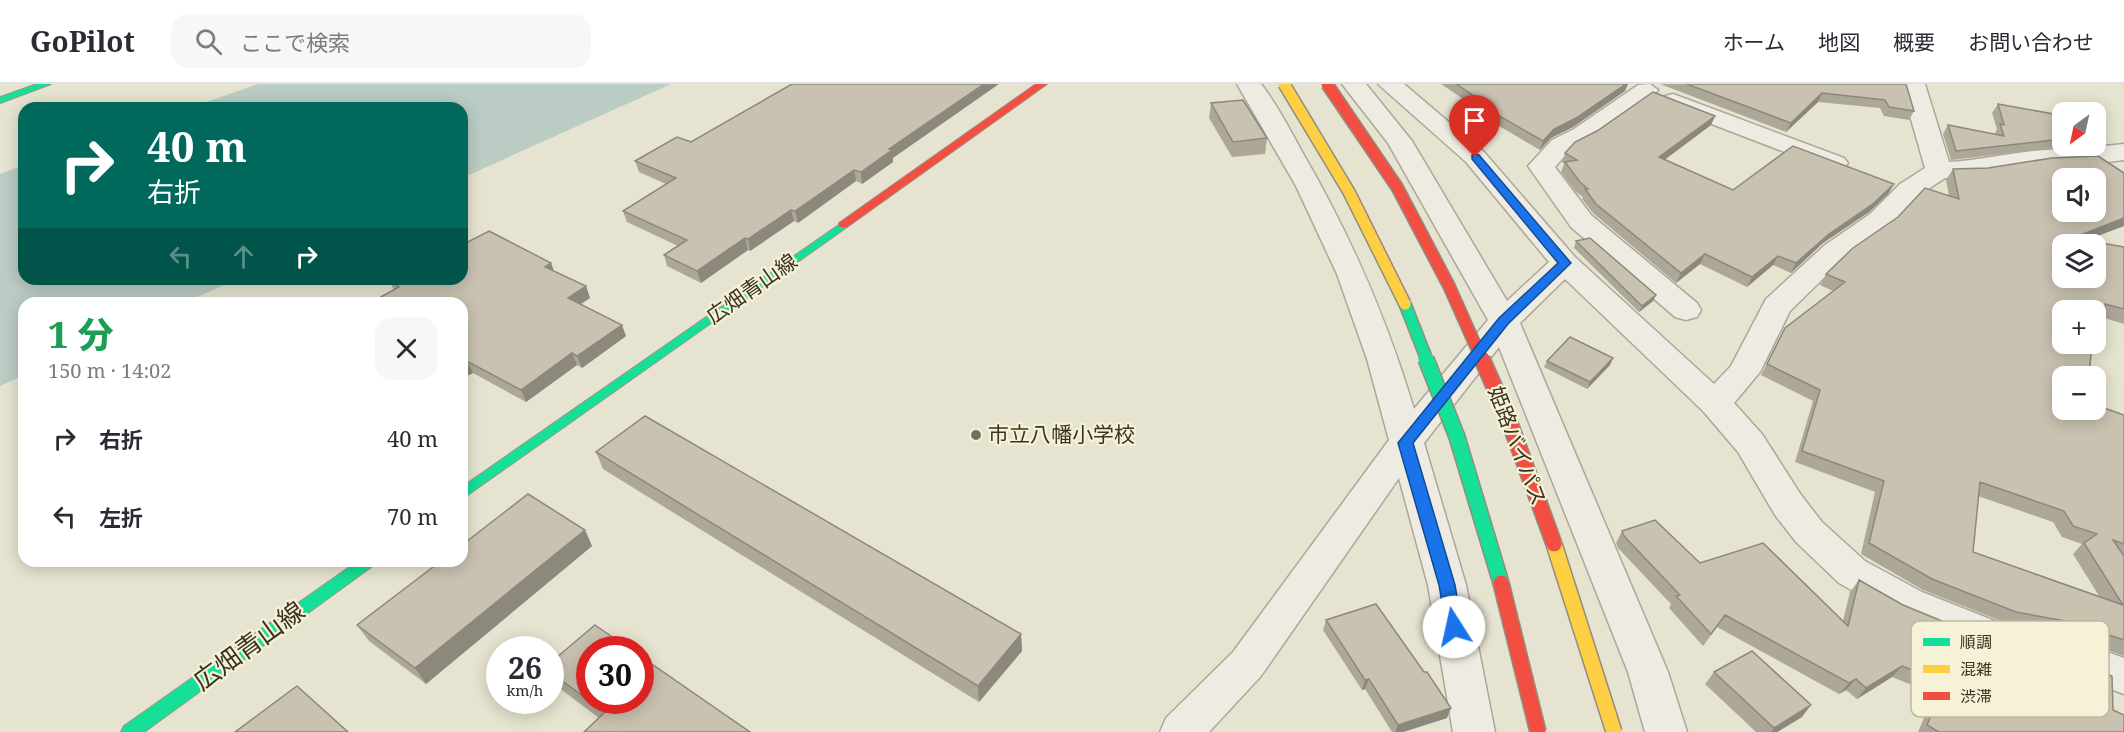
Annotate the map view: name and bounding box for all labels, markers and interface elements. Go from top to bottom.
search box [171,14,591,68]
text: GoPilot [30,22,135,60]
icon: search [192,25,225,58]
text: ここで検索 [240,27,350,57]
text: ホーム [1723,28,1785,56]
text: 地図 [1818,28,1860,56]
text: 概要 [1893,28,1935,56]
text: お問い合わせ [1968,28,2094,56]
pin [1449,95,1500,157]
north arrow [2052,102,2106,156]
map controls [2052,102,2106,420]
icon: arrive [1458,104,1491,137]
text: 40 m [147,117,247,174]
icon: right [48,126,126,204]
button: sound [2052,168,2106,222]
text: 右折 [147,173,201,210]
button: layers [2052,234,2106,288]
icon: left [164,240,197,273]
icon: ahead [227,240,260,273]
icon: right [290,240,323,273]
street label: 広畑青山線 [700,247,802,330]
button: + [2052,300,2106,354]
text: 1 分 [48,310,114,359]
button: close [375,317,438,380]
text: 150 m · 14:02 [48,357,171,384]
button: − [2052,366,2106,420]
street label: 姫路バイパス [1482,382,1554,509]
place label: 市立八幡小学校 [988,420,1135,448]
icon: right [48,422,81,455]
text: 40 m [387,423,438,453]
text: 右折 [99,424,143,454]
marker: 市立八幡小学校 [969,428,983,442]
icon: left [48,500,81,533]
text: 70 m [387,501,438,531]
text: 左折 [99,502,143,532]
street label: 広畑青山線 [185,592,312,698]
position arrow [1422,595,1486,659]
legend [1911,621,2109,717]
text: 順調 [1960,631,1992,653]
speed limit sign: 30 [576,636,654,714]
text: 26 [508,647,542,688]
text: 混雑 [1960,658,1992,680]
text: km/h [507,680,543,700]
text: 渋滞 [1960,685,1992,707]

